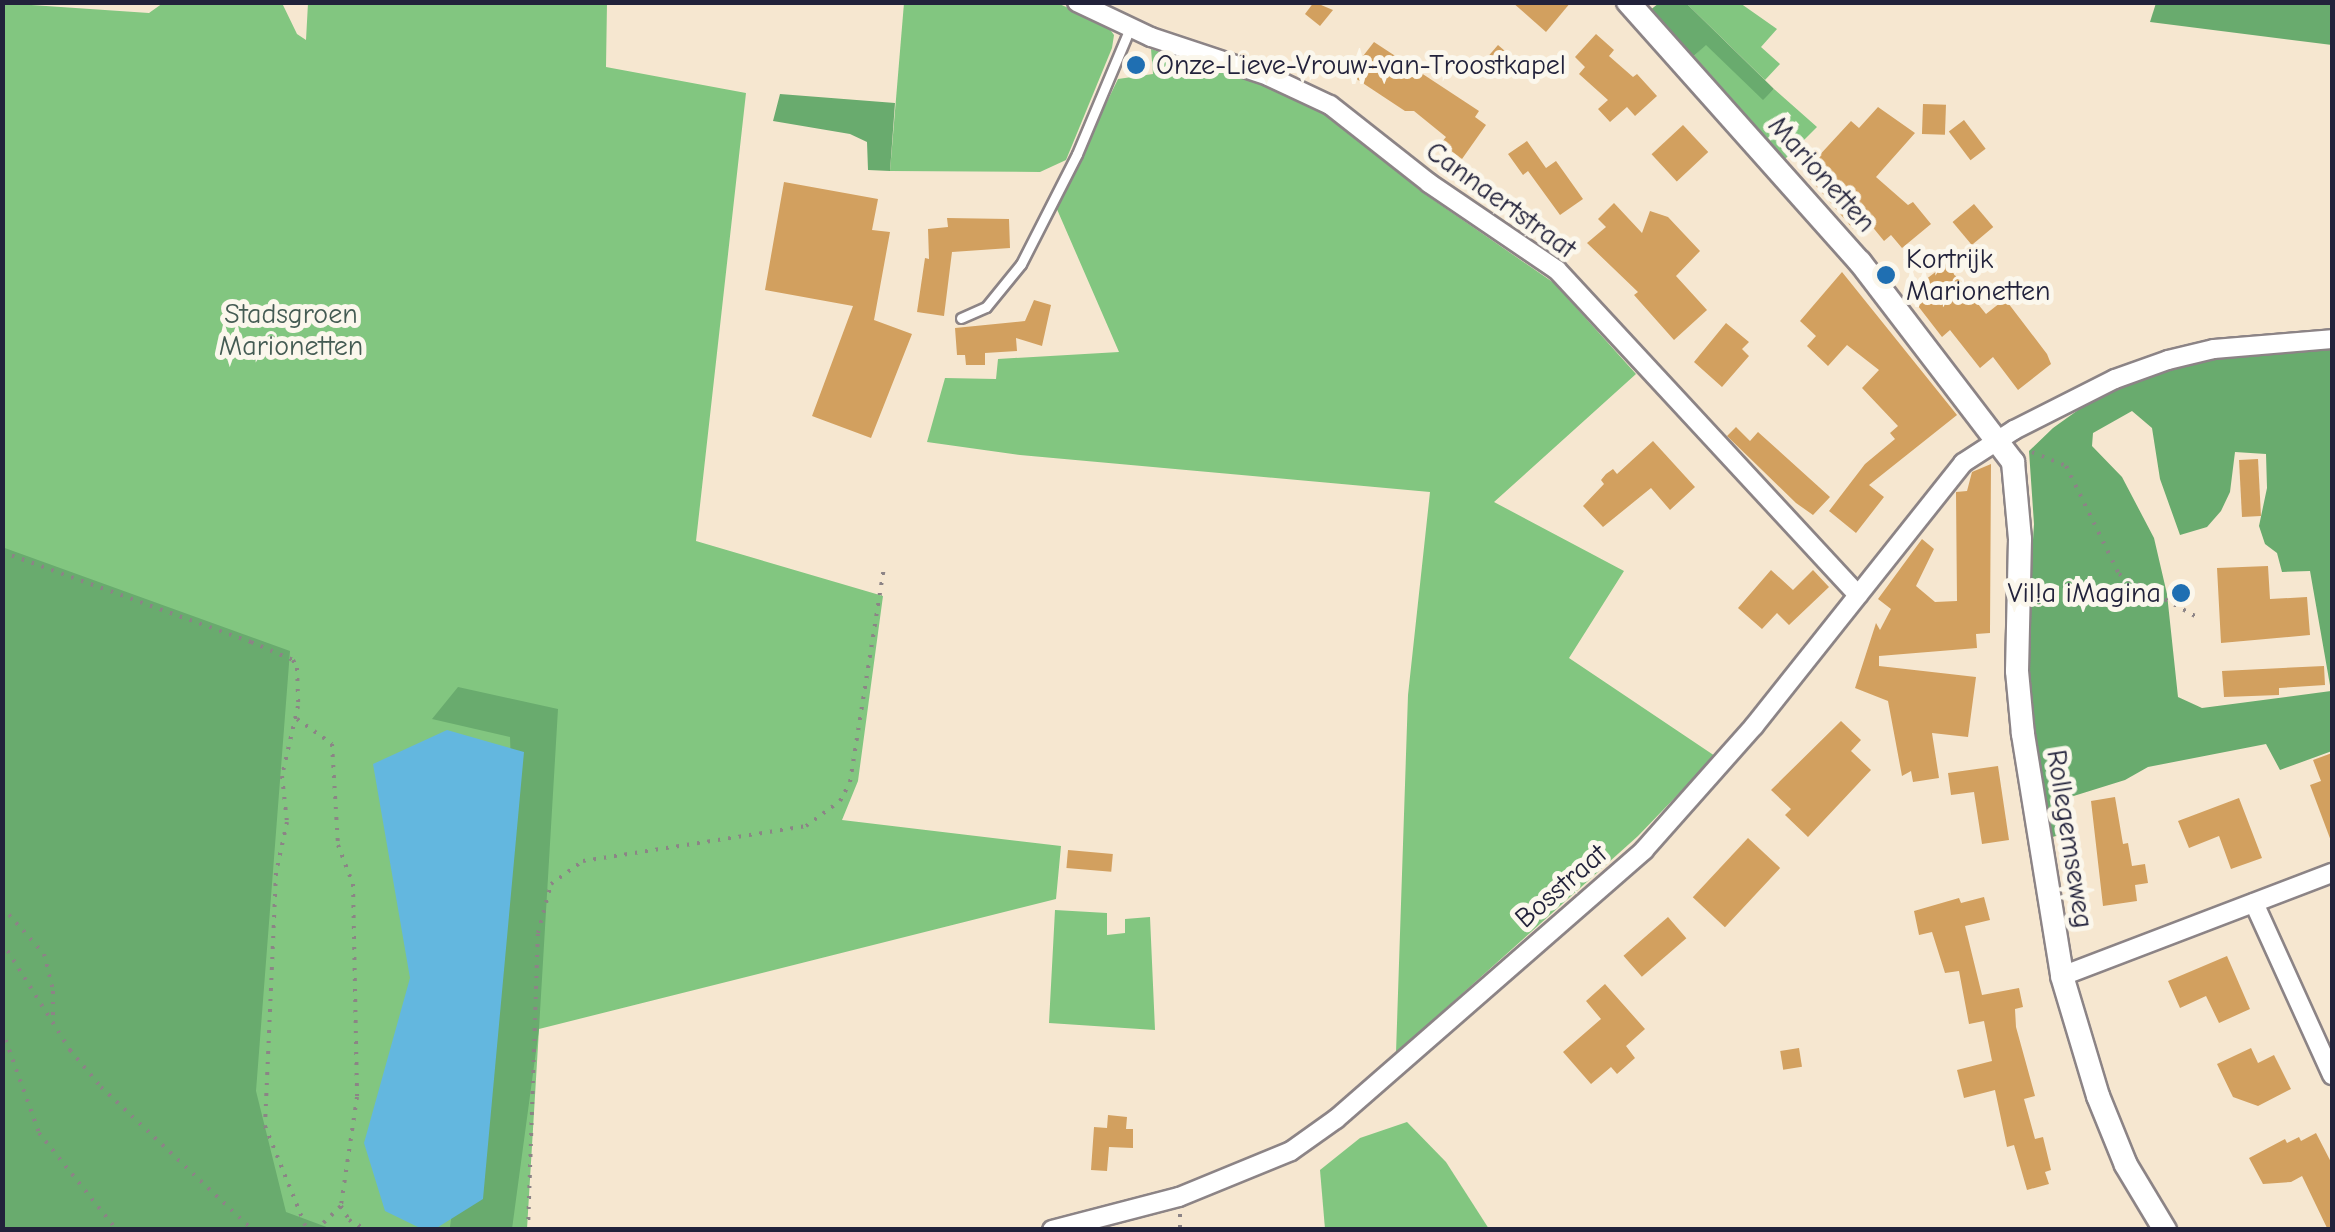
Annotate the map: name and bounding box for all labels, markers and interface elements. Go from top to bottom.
place label: Onze-Lieve-Vrouw-van-Troostkapel [1156,48,1566,82]
marker: Onze-Lieve-Vrouw-van-Troostkapel [1125,54,1147,76]
street label: Marionetten [1761,109,1883,239]
street label: Cannaertstraat [1419,134,1583,266]
place label: Kortrijk Marionetten [1906,242,2050,308]
marker: Kortrijk Marionetten [1875,264,1897,286]
park label: Stadsgroen Marionetten [219,297,363,363]
place label: Vil!a iMagina [2007,576,2161,610]
marker: Vil!a iMagina [2170,582,2192,604]
street label: Rollegemseweg [2039,747,2101,931]
street label: Bosstraat [1508,837,1614,935]

